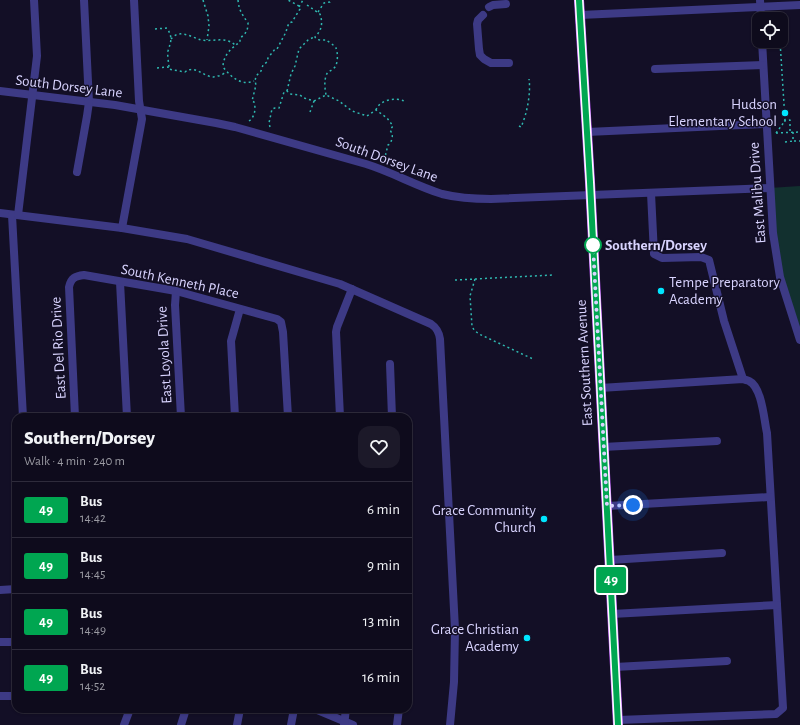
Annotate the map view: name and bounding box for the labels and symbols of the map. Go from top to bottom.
street label: South Dorsey Lane [15,72,123,101]
place label: Hudson Elementary School [668,97,777,129]
marker: Hudson Elementary School [780,108,790,118]
street label: South Dorsey Lane [334,134,440,185]
street label: East Malibu Drive [746,142,769,244]
marker: Southern/Dorsey [584,236,602,254]
place label: Southern/Dorsey [605,238,707,253]
street label: South Kenneth Place [120,262,240,301]
place label: Tempe Preparatory Academy [669,275,780,307]
marker: Tempe Preparatory Academy [656,286,666,296]
street label: East Del Rio Drive [48,296,69,400]
street label: East Southern Avenue [574,299,595,427]
street label: East Loyola Drive [154,306,175,404]
your location [623,495,643,515]
place label: Grace Community Church [432,503,537,535]
marker: Grace Community Church [539,514,549,524]
line badge: 49 [593,567,629,593]
place label: Grace Christian Academy [431,622,520,654]
marker: Grace Christian Academy [522,633,532,643]

